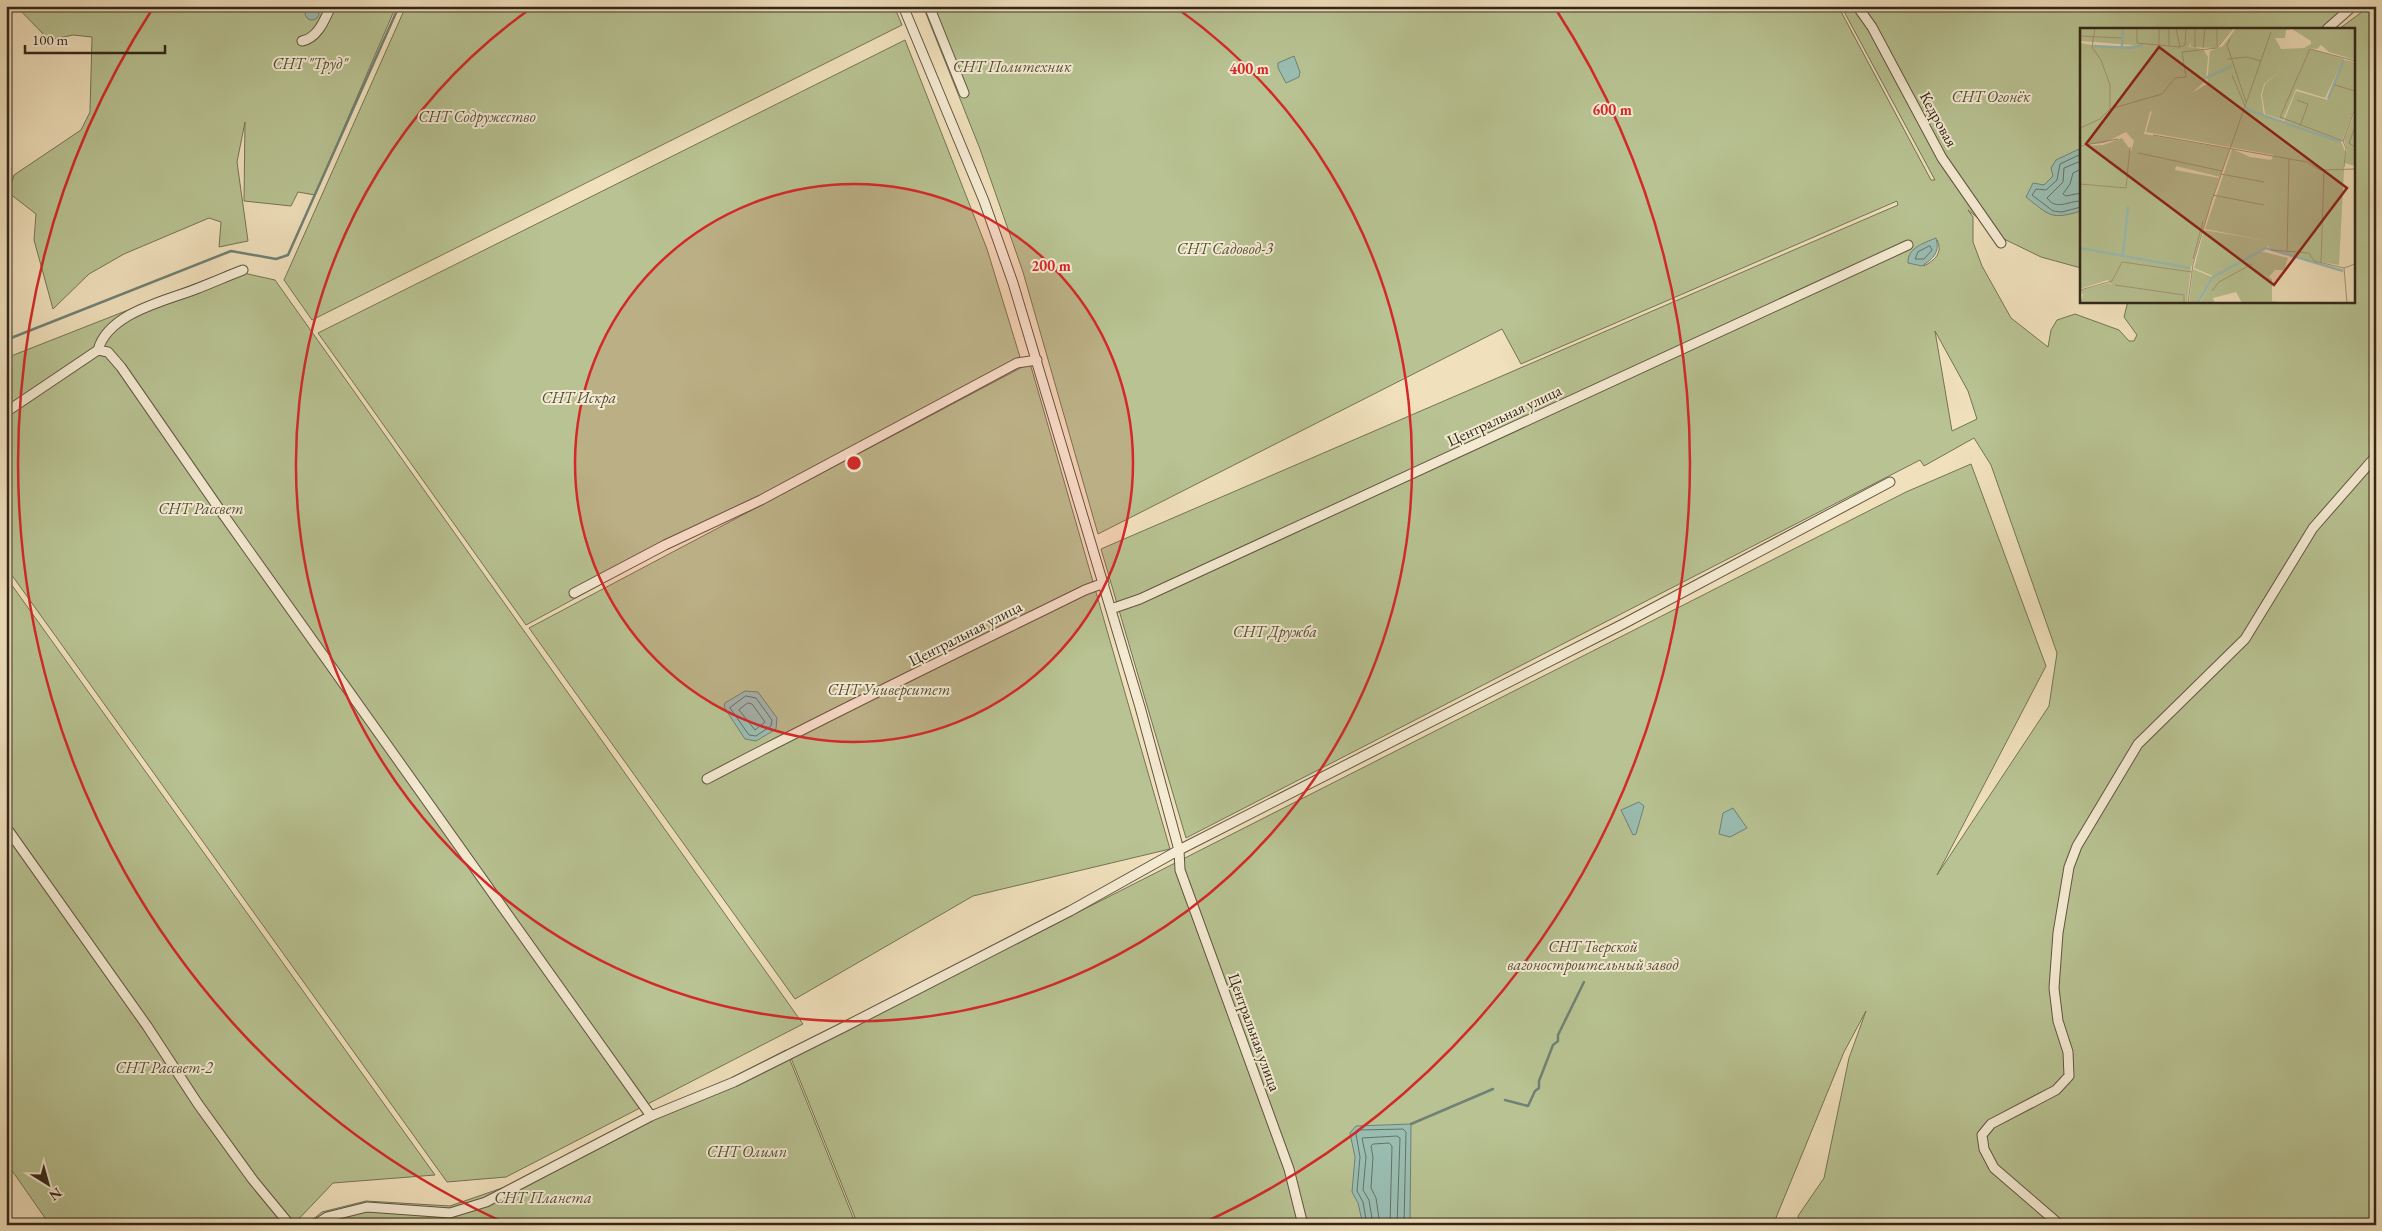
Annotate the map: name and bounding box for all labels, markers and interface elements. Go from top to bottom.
scale bar [25,22,165,54]
inset map [2080,28,2354,302]
text: 100 m [32,30,69,49]
park label: СНТ "Труд" [272,53,349,74]
park label: СНТ Политехник [953,56,1072,77]
text: 400 m [1229,59,1269,78]
park label: СНТ Огонёк [1952,86,2031,107]
street label: Кедровая [1915,88,1962,151]
text: 600 m [1592,100,1632,119]
park label: СНТ Содружество [418,106,536,127]
park label: СНТ Садовод-3 [1177,238,1273,259]
text: 200 m [1031,256,1071,275]
street label: Центральная улица [1443,379,1566,451]
park label: СНТ Искра [542,387,616,408]
centre of rings [845,454,863,472]
park label: СНТ Рассвет [158,498,244,519]
street label: Центральная улица [905,596,1026,671]
park label: СНТ Дружба [1233,621,1317,642]
park label: СНТ Университет [828,679,950,700]
park label: СНТ Тверской вагоностроительный завод [1507,936,1679,975]
street label: Центральная улица [1223,970,1286,1095]
park label: СНТ Рассвет-2 [115,1057,214,1078]
park label: СНТ Олимп [707,1141,787,1162]
north arrow [22,1158,72,1208]
text: N [45,1184,66,1205]
park label: СНТ Планета [494,1187,592,1208]

